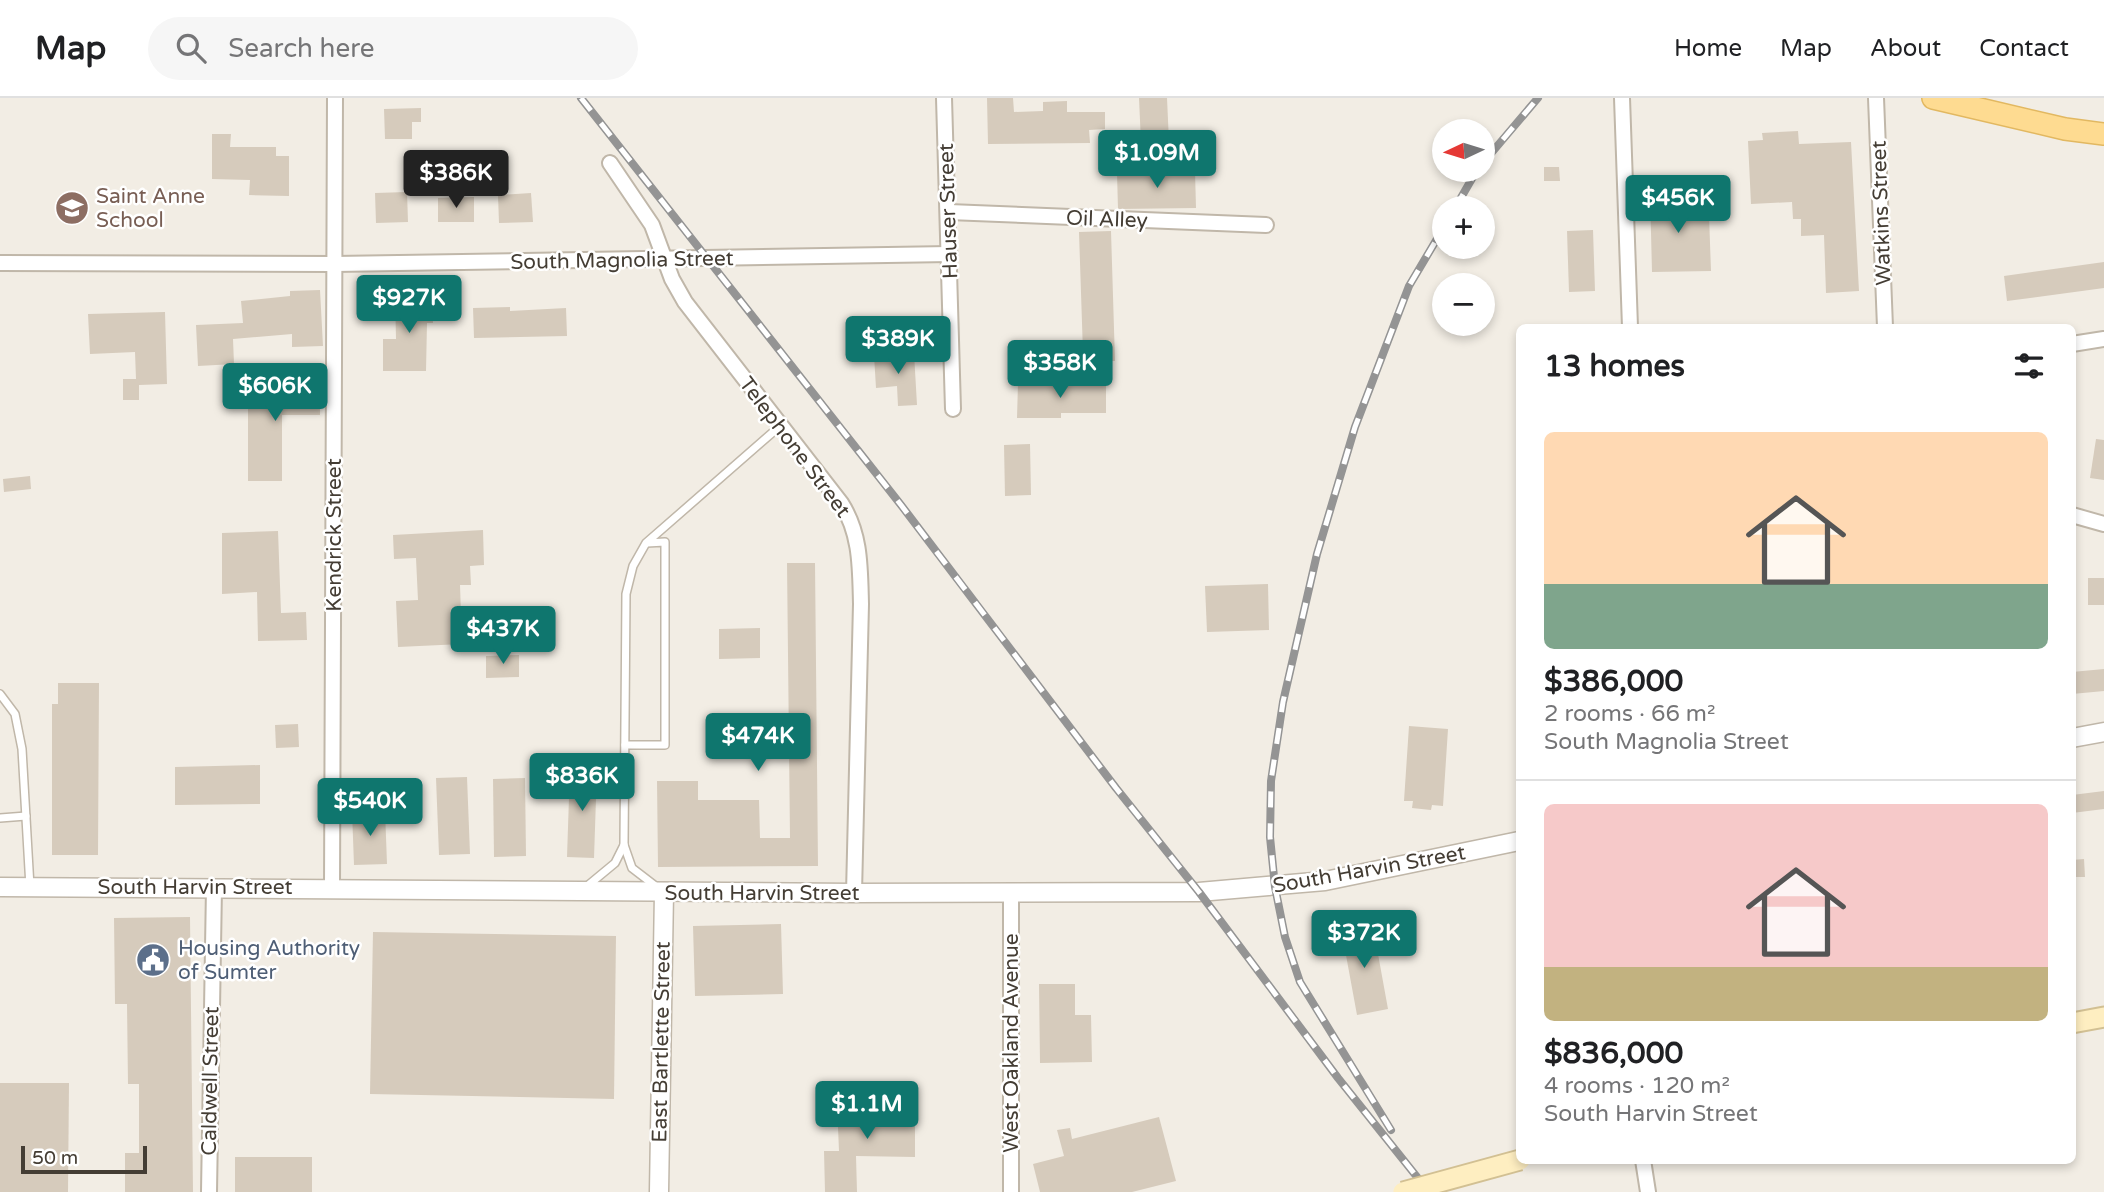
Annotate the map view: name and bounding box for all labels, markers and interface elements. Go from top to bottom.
search box [148,17,638,80]
text: Map [35,29,106,68]
icon: search [172,29,210,67]
text: Search here [228,33,374,64]
text: Home [1674,34,1742,63]
text: Map [1780,34,1832,63]
text: About [1870,34,1941,63]
text: Contact [1979,34,2069,63]
north arrow [1432,119,1494,182]
map controls [1432,119,1495,336]
pin: $1.09M [1100,130,1214,190]
text: $1.09M [1114,139,1200,167]
street label: Watkins Street [1866,140,1897,286]
street label: Hauser Street [934,143,963,279]
pin: $386K [407,150,505,210]
text: $386K [420,159,492,187]
pin: $456K [1629,176,1727,235]
place label: Saint Anne School [96,184,205,233]
text: $456K [1642,184,1714,212]
school or university icon: Saint Anne School [53,189,91,227]
button: + [1432,196,1495,259]
street label: Oil Alley [1066,206,1148,233]
street label: South Magnolia Street [510,246,734,275]
button: − [1432,273,1495,336]
pin: $927K [360,275,458,335]
text: $927K [373,284,445,312]
pin: $389K [849,316,947,376]
text: $389K [862,325,934,353]
pin: $358K [1011,341,1109,400]
icon: filters [2010,347,2048,385]
text: 13 homes [1544,348,1685,385]
text: $358K [1024,349,1096,377]
pin: $606K [226,364,324,423]
text: $606K [239,372,311,400]
street label: Telephone Street [734,372,856,522]
street label: Kendrick Street [322,458,347,612]
icon: home [1733,477,1859,603]
pin: $437K [454,606,552,666]
text: $437K [467,615,539,643]
text: $386,000 [1544,663,1683,700]
text: 2 rooms · 66 m² [1544,700,1715,728]
pin: $474K [709,714,807,773]
text: $474K [722,722,794,750]
text: South Magnolia Street [1544,728,1789,756]
pin: $836K [533,754,631,813]
text: $836K [546,762,618,790]
pin: $540K [321,778,419,838]
text: $540K [334,787,406,815]
street label: South Harvin Street [1271,840,1467,899]
icon: home [1733,849,1859,975]
street label: South Harvin Street [97,875,293,900]
street label: South Harvin Street [664,881,860,906]
pin: $372K [1315,910,1413,970]
text: $372K [1328,919,1400,947]
street label: West Oakland Avenue [999,933,1024,1153]
place label: Housing Authority of Sumter [178,936,360,985]
public building icon: Housing Authority of Sumter [134,941,172,979]
street label: East Bartlette Street [647,941,676,1143]
street label: Caldwell Street [197,1006,224,1156]
text: $836,000 [1544,1035,1683,1072]
text: 4 rooms · 120 m² [1544,1072,1730,1100]
pin: $1.1M [818,1082,916,1141]
text: $1.1M [831,1090,903,1118]
text: South Harvin Street [1544,1100,1758,1128]
scale bar [21,1143,147,1175]
text: 50 m [32,1147,78,1169]

